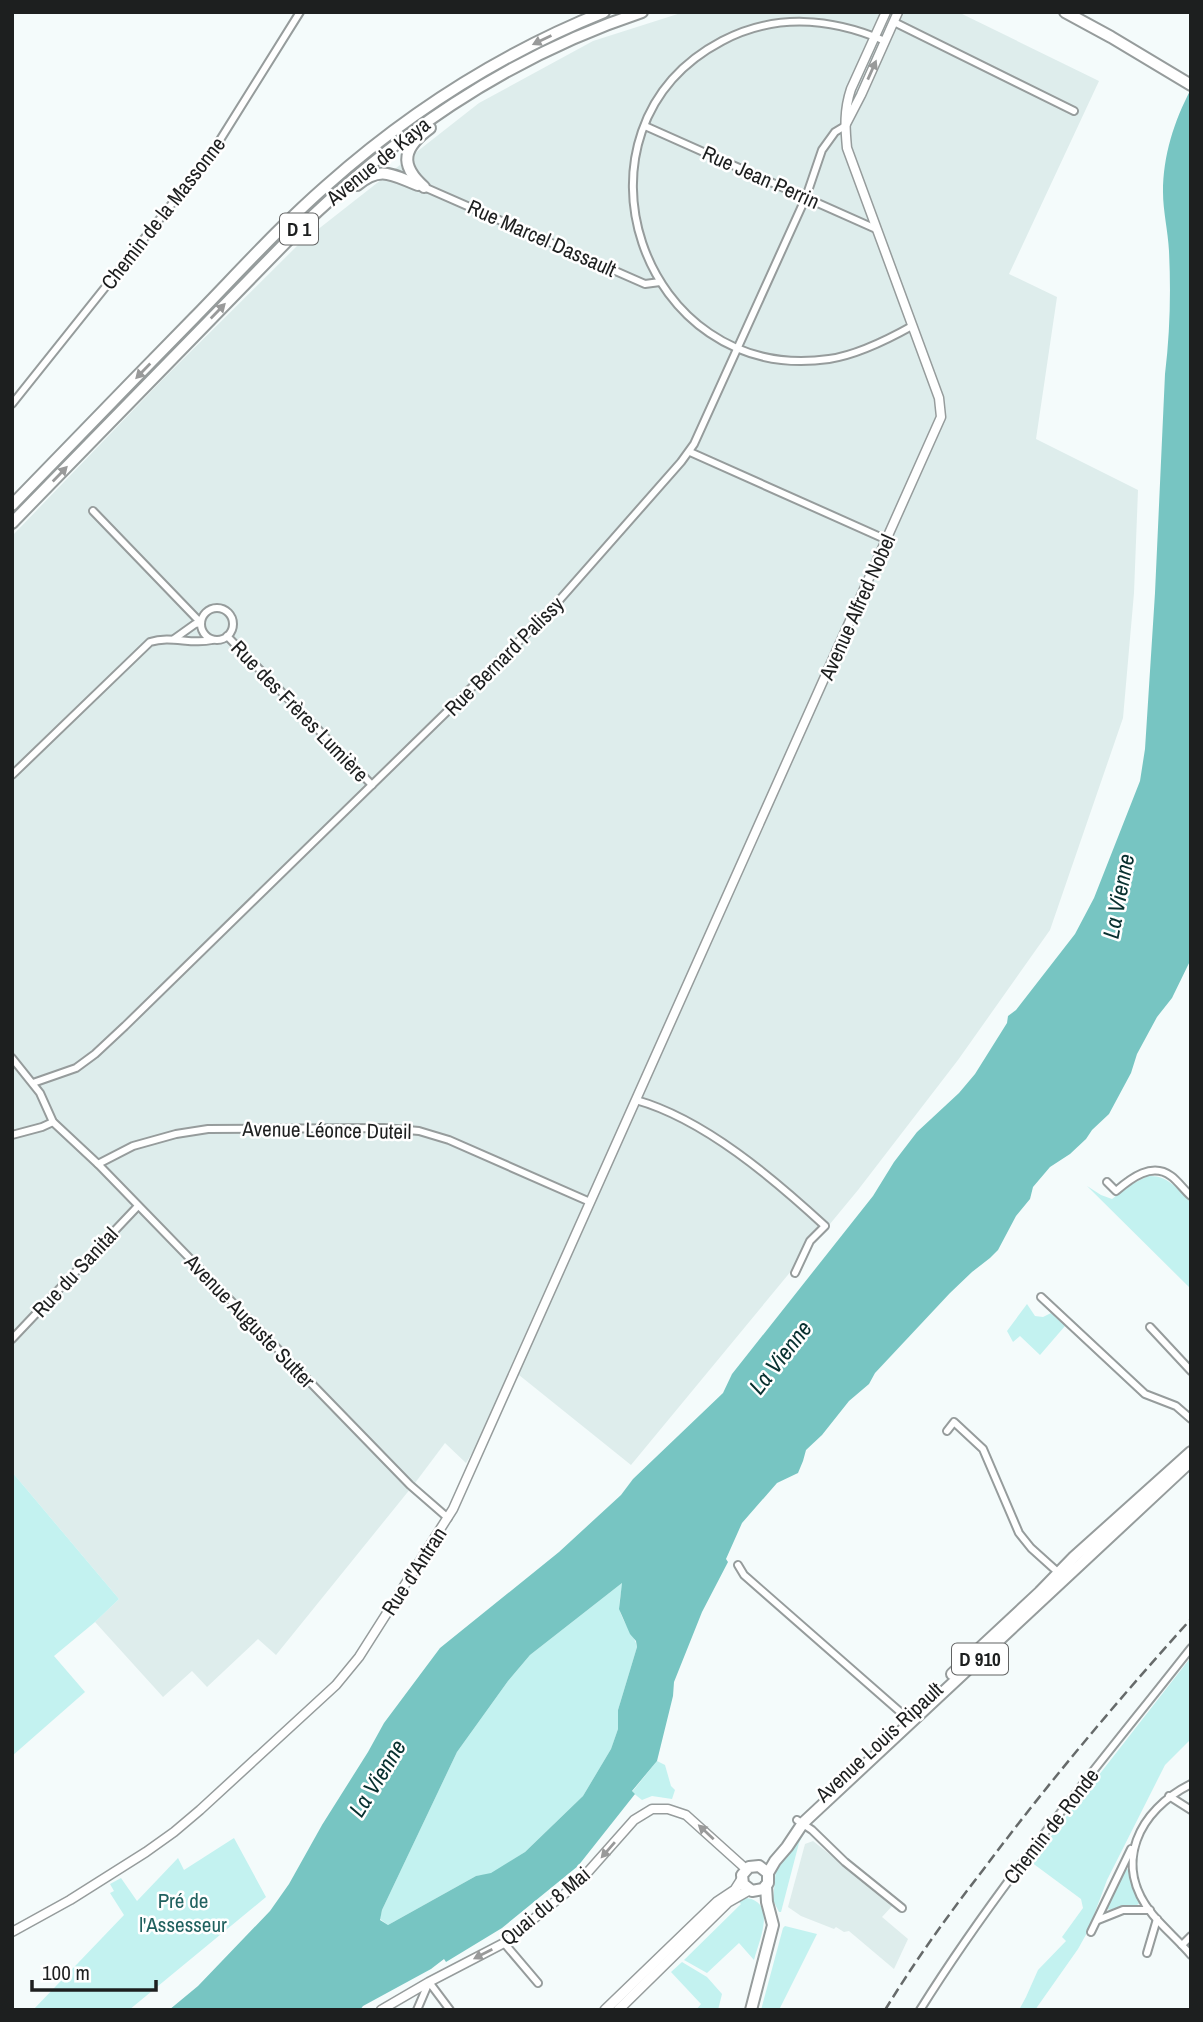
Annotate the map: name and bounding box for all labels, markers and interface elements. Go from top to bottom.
one-way arrow [532,34,552,45]
one-way arrow [866,60,878,80]
street label: Avenue de Kaya [319,110,436,213]
street label: Chemin de la Massonne [94,131,232,295]
street label: Rue Jean Perrin [698,138,824,216]
street label: Rue Marcel Dassault [463,192,621,284]
road number: D 1 [280,214,318,244]
one-way arrow [210,303,226,320]
one-way arrow [135,362,151,379]
one-way arrow [51,466,67,483]
street label: Avenue Alfred Nobel [811,530,902,685]
street label: Rue Bernard Palissy [438,590,570,722]
street label: Rue des Frères Lumière [225,634,375,788]
water label: La Vienne [1095,851,1141,941]
street label: Avenue Léonce Duteil [241,1114,412,1146]
street label: Rue du Sanital [26,1220,124,1324]
street label: Avenue Auguste Sutter [178,1247,322,1395]
water label: La Vienne [741,1314,819,1400]
street label: Rue d'Antran [375,1521,453,1621]
road number: D 910 [952,1644,1008,1674]
street label: Avenue Louis Ripault [808,1675,949,1809]
water label: La Vienne [341,1733,413,1823]
street label: Chemin de Ronde [997,1762,1105,1890]
one-way arrow [698,1825,715,1841]
one-way arrow [600,1841,616,1859]
street label: Quai du 8 Mai [494,1860,596,1952]
park label: Pré de l'Assesseur [139,1886,227,1939]
scale bar [32,1948,156,1992]
one-way arrow [472,1948,492,1960]
text: 100 m [42,1958,90,1987]

